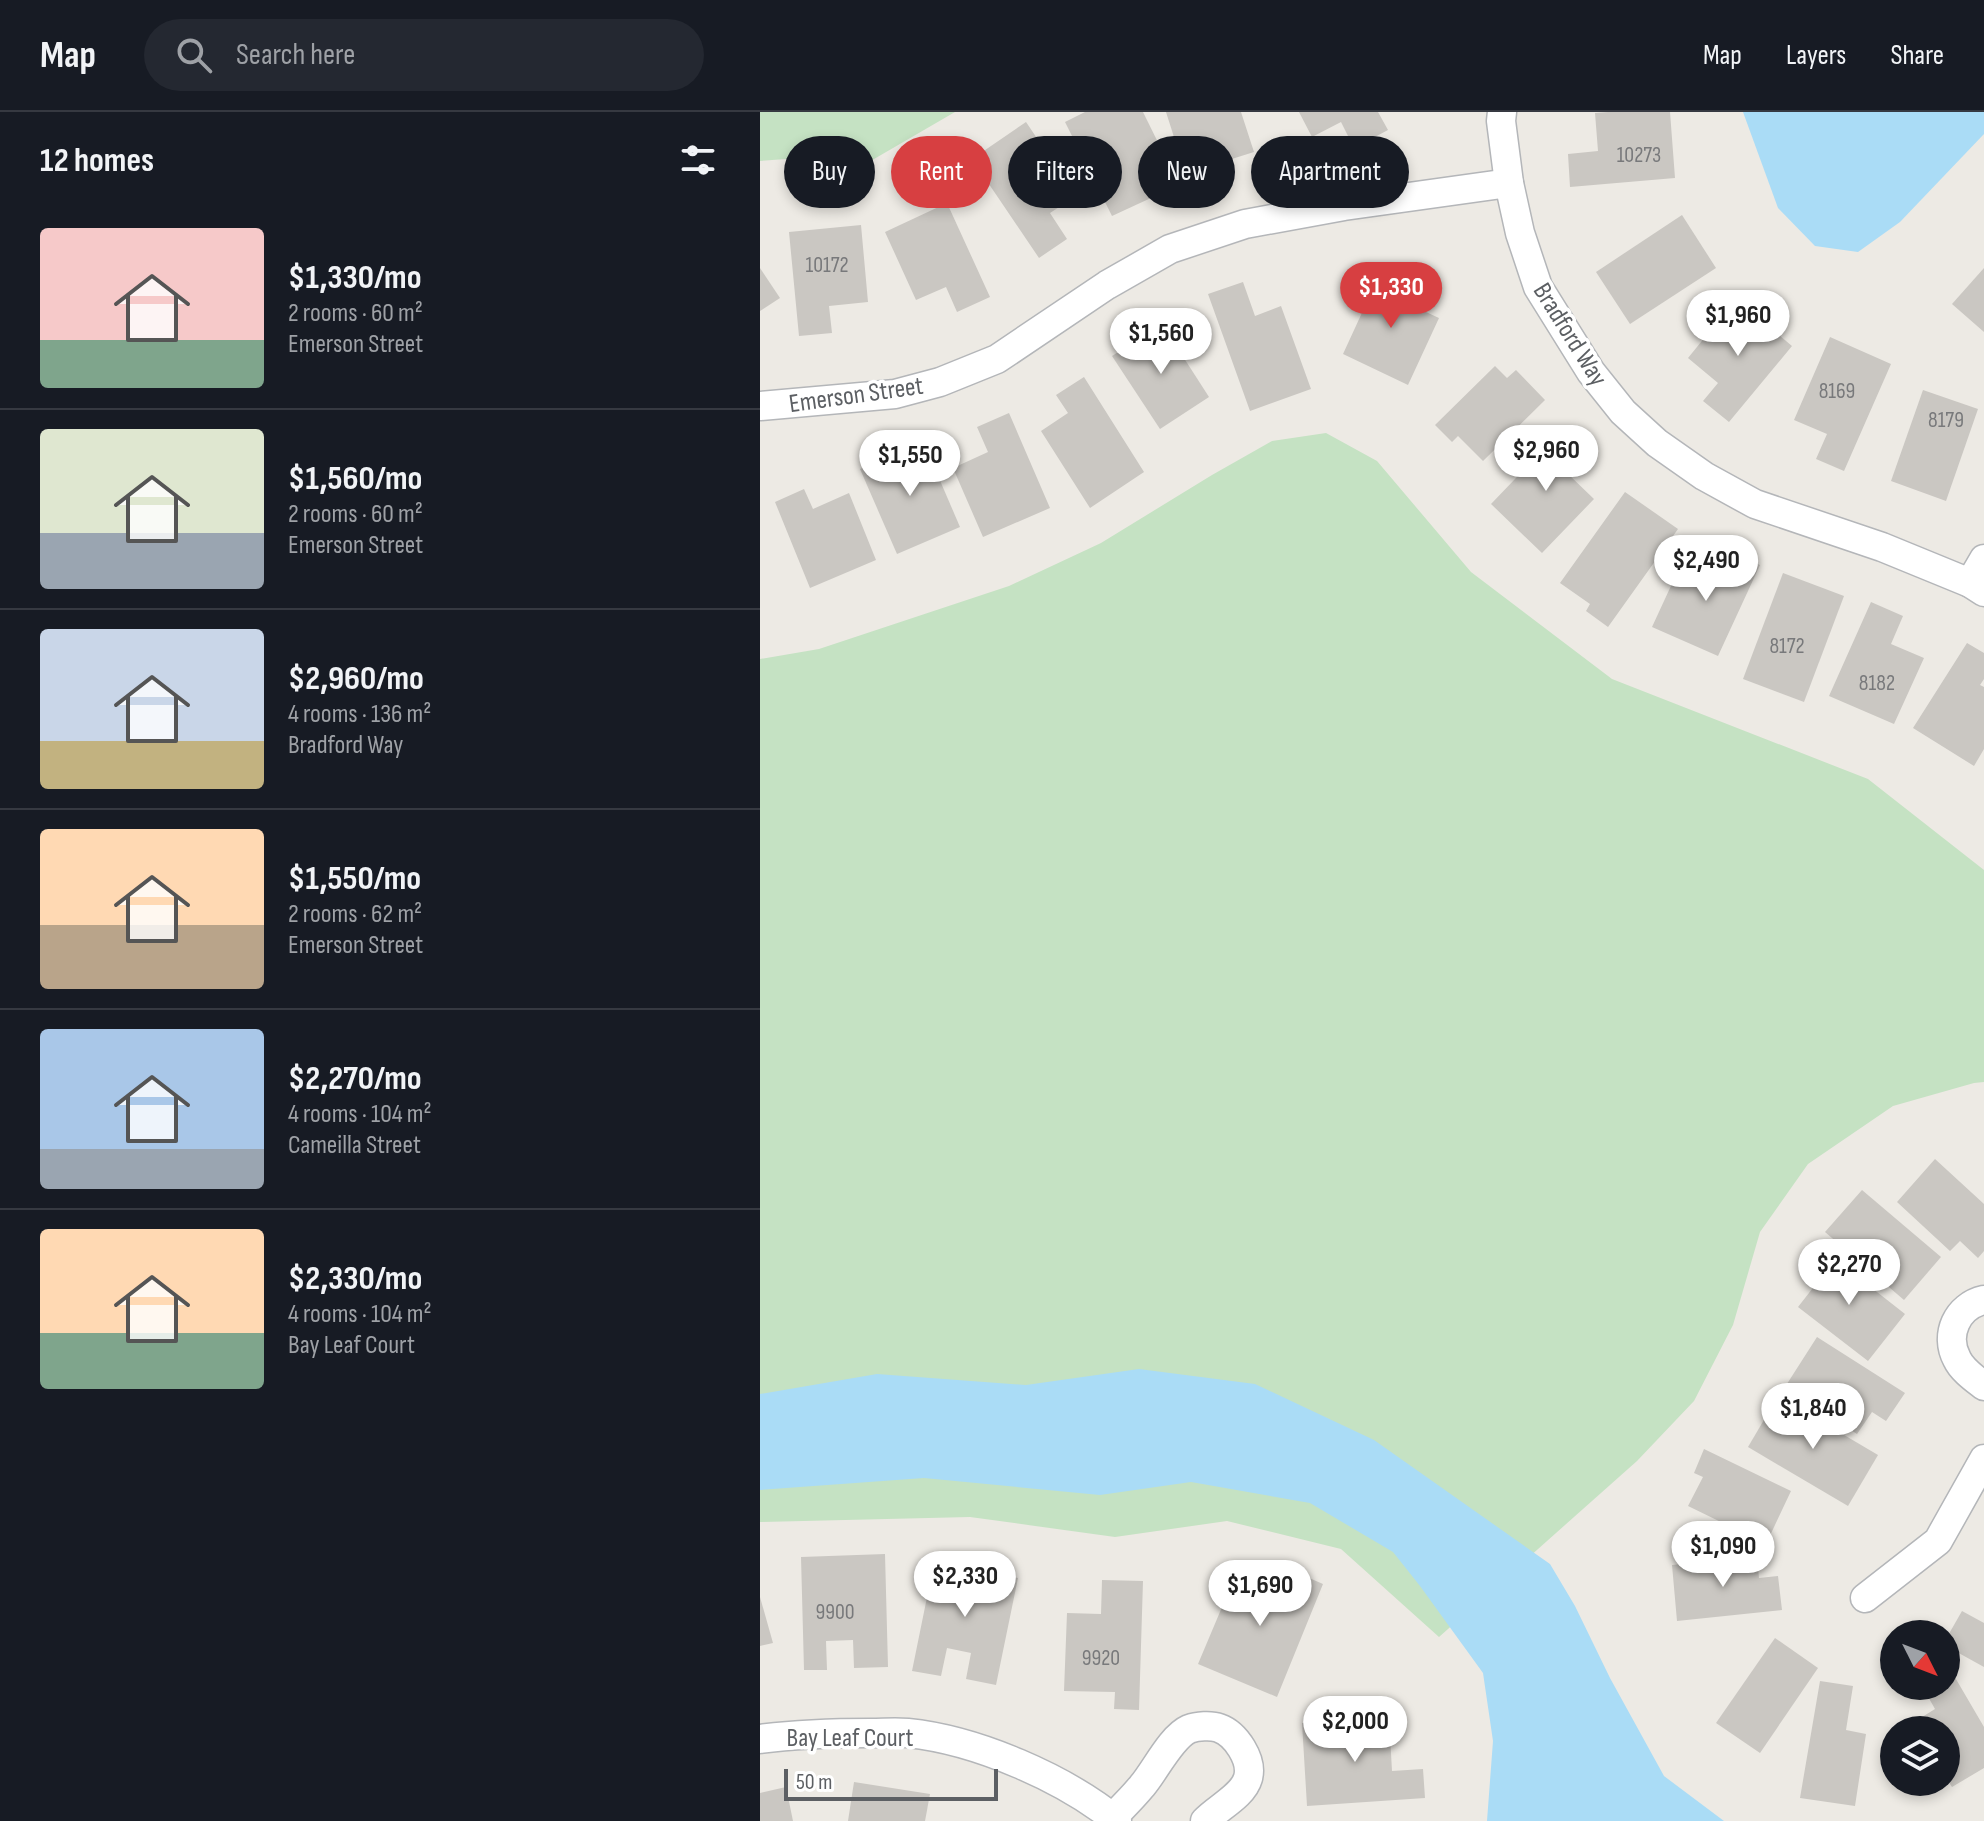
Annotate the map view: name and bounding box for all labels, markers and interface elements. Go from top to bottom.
search box [144,19,704,91]
text: Map [40,33,96,78]
icon: search [172,33,216,77]
text: Search here [236,37,355,73]
text: Map [1703,39,1742,72]
text: Layers [1786,39,1846,72]
text: Share [1890,39,1944,72]
chip: Buy [784,136,875,208]
chip: Rent [891,136,992,208]
chip: Filters [1008,136,1122,208]
chip: New [1138,136,1235,208]
chip: Apartment [1251,136,1409,208]
icon: filters [676,138,720,182]
text: 12 homes [40,140,154,181]
house number: 10273 [1617,142,1661,169]
house number: 10172 [805,252,849,279]
text: $1,330/mo [288,257,421,298]
icon: home [104,260,200,356]
pin: $1,330 [1326,262,1456,330]
text: $1,330 [1358,272,1424,303]
street label: Bradford Way [1526,278,1613,392]
pin: $1,960 [1673,290,1803,358]
text: 2 rooms · 60 m² [288,298,423,329]
text: $1,960 [1705,300,1771,331]
pin: $1,560 [1096,308,1226,376]
text: $1,560 [1128,318,1194,349]
text: Emerson Street [288,329,423,360]
street label: Emerson Street [787,371,925,420]
house number: 8169 [1819,378,1855,405]
house number: 8179 [1928,407,1964,434]
pin: $2,960 [1481,425,1611,493]
pin: $1,550 [845,430,975,498]
text: $2,960 [1512,435,1580,466]
text: $1,550 [877,440,943,471]
text: $1,560/mo [288,458,422,499]
icon: home [104,461,200,557]
text: 2 rooms · 60 m² [288,499,423,530]
text: Emerson Street [288,530,423,561]
pin: $2,490 [1641,535,1771,603]
text: $2,490 [1672,545,1740,576]
house number: 8172 [1769,633,1805,660]
text: $2,960/mo [288,658,424,699]
icon: home [104,661,200,757]
house number: 8182 [1859,670,1895,697]
text: 4 rooms · 136 m² [288,699,431,730]
text: Bradford Way [288,730,403,761]
text: $1,550/mo [288,858,421,899]
icon: home [104,861,200,957]
text: 2 rooms · 62 m² [288,899,422,930]
text: Emerson Street [288,930,423,961]
text: $2,270/mo [288,1058,422,1099]
icon: home [104,1061,200,1157]
text: 4 rooms · 104 m² [288,1099,432,1130]
text: Cameilla Street [288,1130,421,1161]
pin: $2,270 [1784,1239,1914,1307]
text: $2,270 [1816,1249,1882,1280]
text: $2,330/mo [288,1258,422,1299]
icon: home [104,1261,200,1357]
text: 4 rooms · 104 m² [288,1299,432,1330]
text: Bay Leaf Court [288,1330,415,1361]
pin: $1,840 [1748,1383,1878,1451]
text: $1,840 [1779,1393,1847,1424]
pin: $1,090 [1658,1521,1788,1589]
text: $1,090 [1690,1531,1756,1562]
pin: $2,330 [900,1551,1030,1619]
pin: $1,690 [1195,1560,1325,1628]
text: $2,330 [932,1561,998,1592]
text: $1,690 [1227,1570,1293,1601]
house number: 9900 [815,1599,855,1626]
north arrow [1880,1620,1960,1700]
map controls [1880,1620,1960,1796]
house number: 9920 [1082,1645,1120,1672]
pin: $2,000 [1290,1696,1420,1764]
text: $2,000 [1321,1706,1389,1737]
button: layers [1880,1716,1960,1796]
street label: Bay Leaf Court [787,1723,913,1754]
scale bar [784,1765,998,1801]
text: 50 m [796,1769,832,1796]

